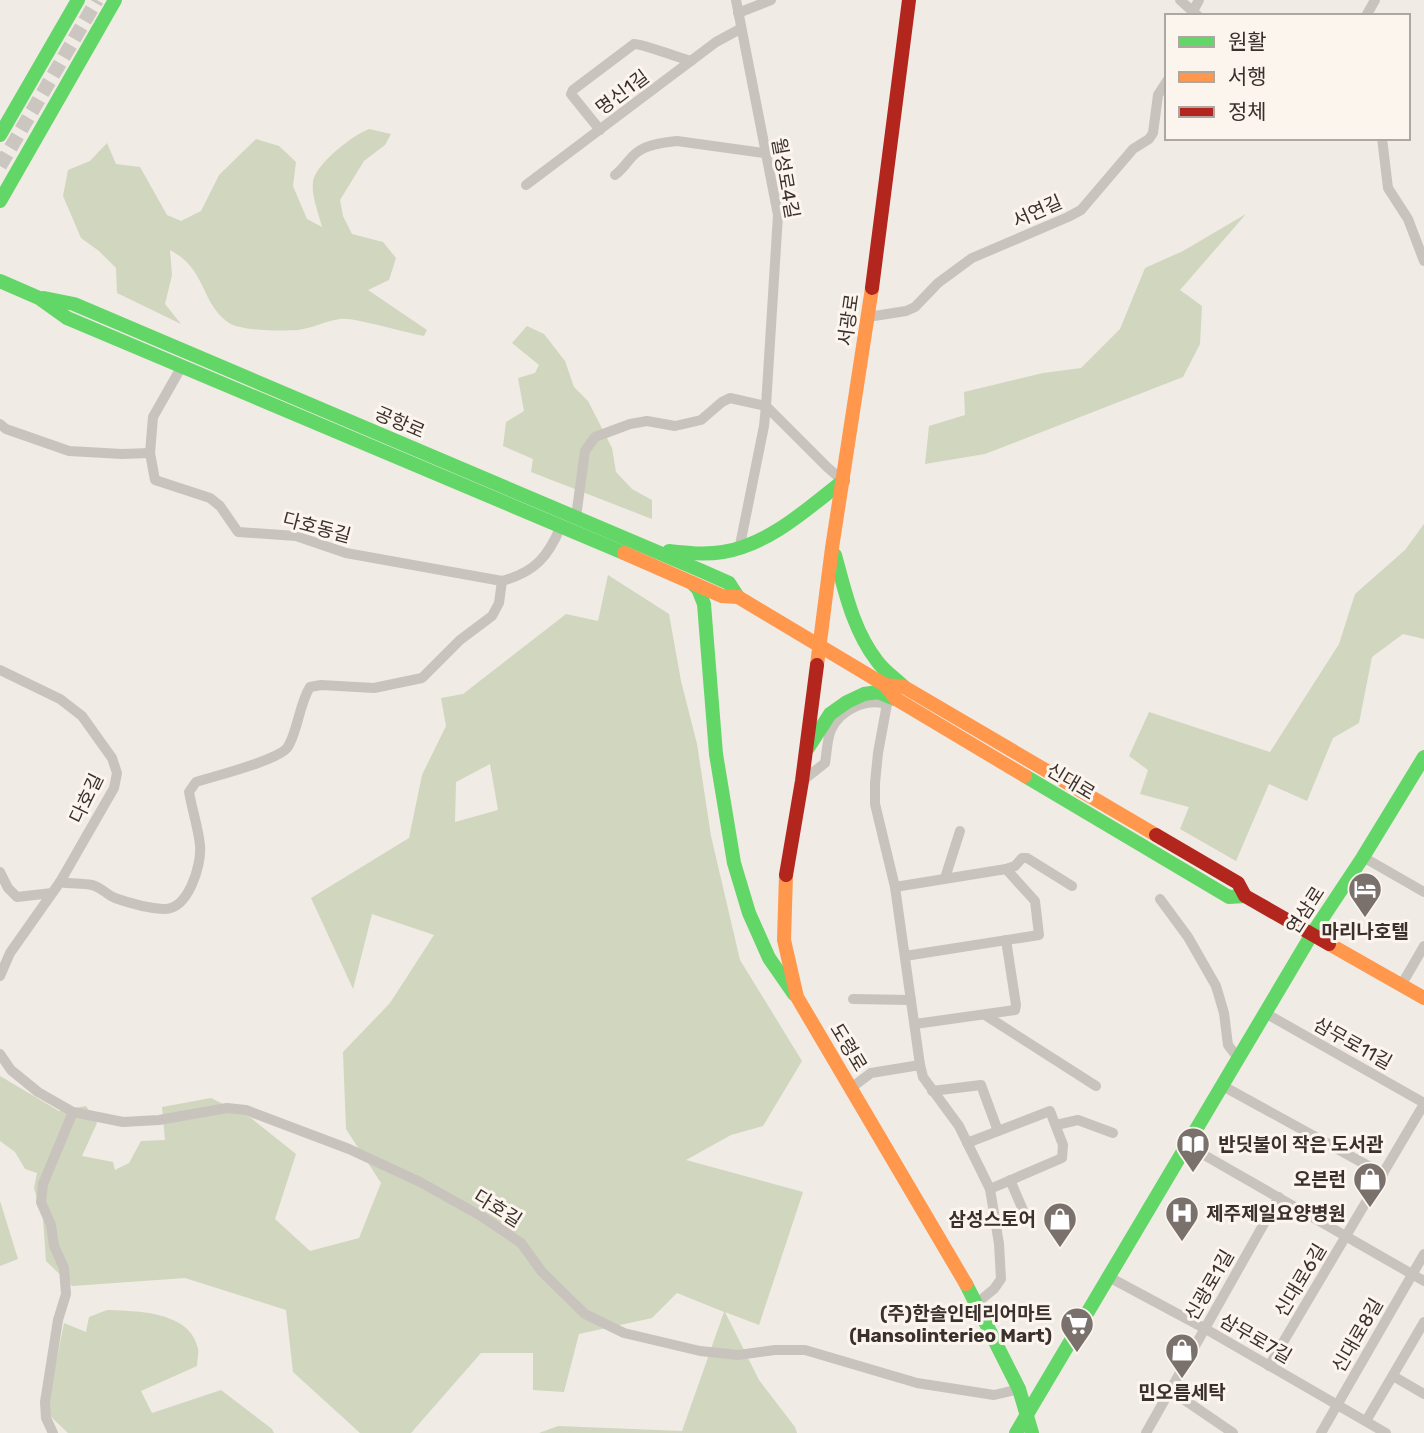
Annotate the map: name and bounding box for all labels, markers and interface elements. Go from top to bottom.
legend [1165,14,1410,140]
text: 원활 [1228,29,1267,54]
text: 서행 [1228,64,1267,89]
street label: 명신1길 [591,65,653,120]
text: 정체 [1228,99,1267,124]
street label: 월성로4길 [767,136,804,220]
street label: 서연길 [1009,190,1066,233]
street label: 서광로 [833,292,864,348]
street label: 공항로 [371,402,428,443]
street label: 다호동길 [280,507,354,548]
street label: 신대로 [1042,758,1099,805]
street label: 다호길 [65,770,108,827]
hotel icon: 마리나호텔 [1346,870,1384,919]
street label: 연삼로 [1281,882,1329,939]
place label: 마리나호텔 [1321,920,1409,943]
street label: 삼무로11길 [1309,1012,1396,1074]
street label: 도령로 [825,1019,872,1076]
library icon: 반딧불이 작은 도서관 [1174,1125,1212,1174]
place label: 반딧불이 작은 도서관 [1218,1133,1384,1156]
shop icon: 오븐런 [1351,1160,1389,1209]
place label: 오븐런 [1294,1168,1346,1191]
street label: 다호길 [469,1185,526,1232]
hospital icon: 제주제일요양병원 [1163,1194,1201,1243]
shop icon: 삼성스토어 [1041,1200,1079,1249]
place label: 제주제일요양병원 [1206,1202,1346,1225]
place label: 삼성스토어 [949,1208,1036,1231]
street label: 신대로6길 [1270,1239,1331,1321]
street label: 신광로1길 [1180,1246,1239,1325]
street label: 신대로8길 [1327,1294,1388,1377]
place label: (주)한솔인테리어마트 (Hansolinterieo Mart) [849,1302,1052,1347]
supermarket icon: (주)한솔인테리어마트 (Hansolinterieo Mart) [1058,1305,1096,1354]
street label: 삼무로7길 [1216,1309,1296,1368]
shop icon: 민오름세탁 [1163,1331,1201,1380]
place label: 민오름세탁 [1138,1381,1226,1404]

